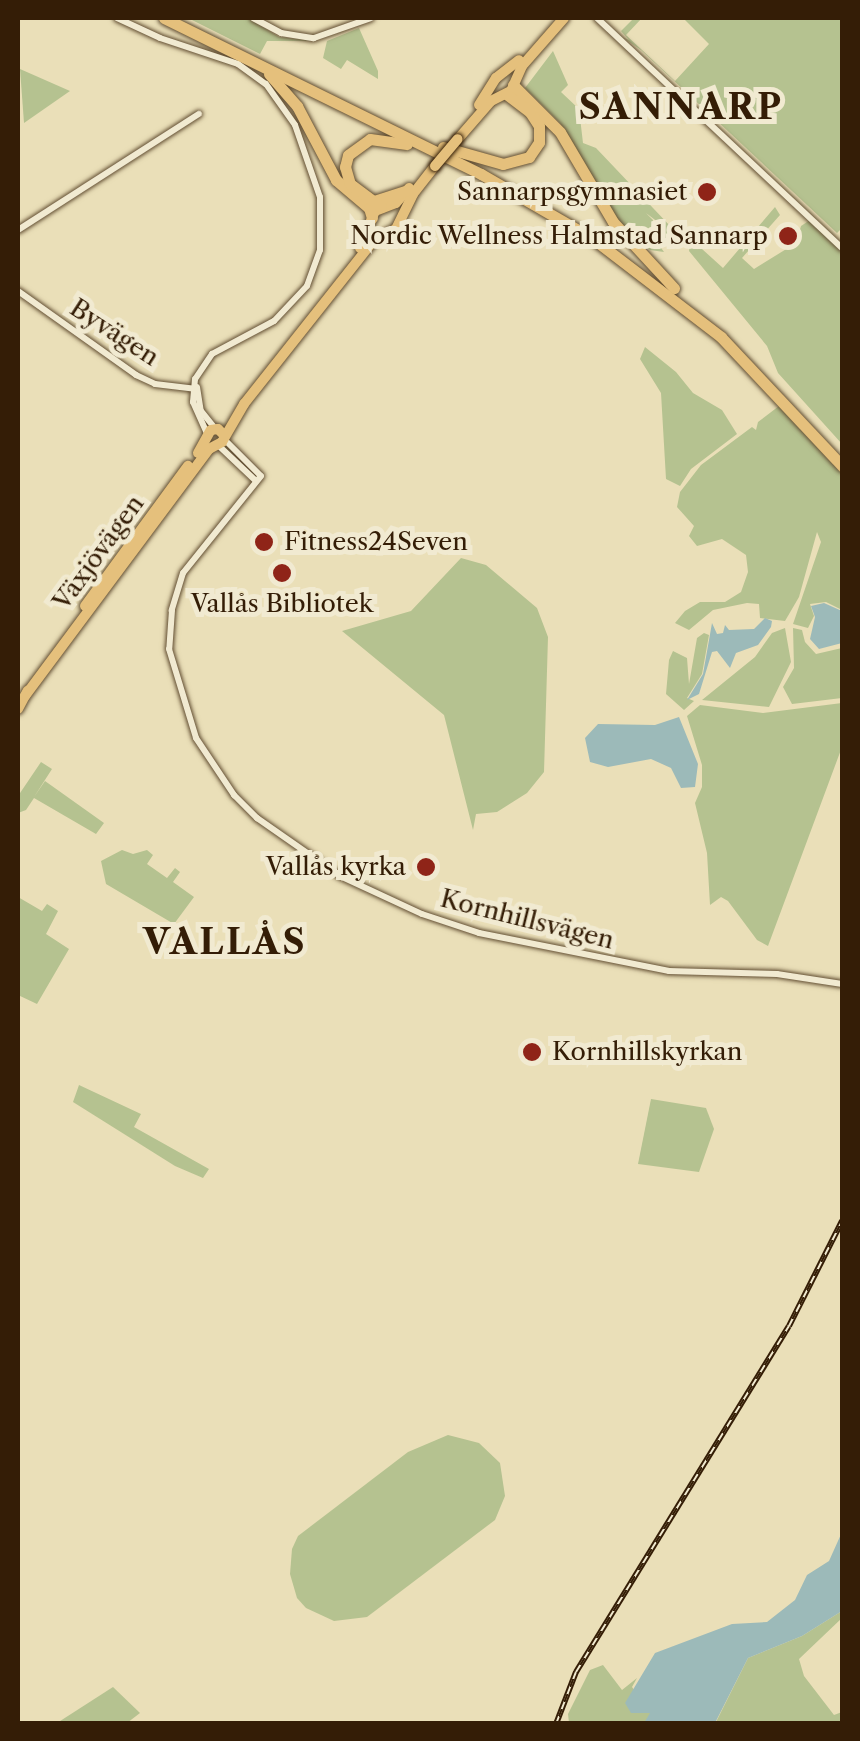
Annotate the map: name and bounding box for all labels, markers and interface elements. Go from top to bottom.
district label: SANNARP [579,86,783,128]
place label: Sannarpsgymnasiet [457,177,687,207]
marker: Sannarpsgymnasiet [696,181,718,203]
place label: Nordic Wellness Halmstad Sannarp [349,221,768,251]
marker: Nordic Wellness Halmstad Sannarp [777,225,799,247]
street label: Byvägen [64,293,164,373]
street label: Växjövägen [47,490,151,616]
place label: Fitness24Seven [284,527,468,557]
marker: Fitness24Seven [253,531,275,553]
marker: Vallås Bibliotek [271,562,293,584]
place label: Vallås Bibliotek [191,589,373,619]
place label: Vallås kyrka [266,852,406,882]
marker: Vallås kyrka [415,856,437,878]
street label: Kornhillsvägen [437,884,617,956]
district label: VALLÅS [143,921,307,963]
place label: Kornhillskyrkan [552,1037,742,1067]
marker: Kornhillskyrkan [521,1041,543,1063]

